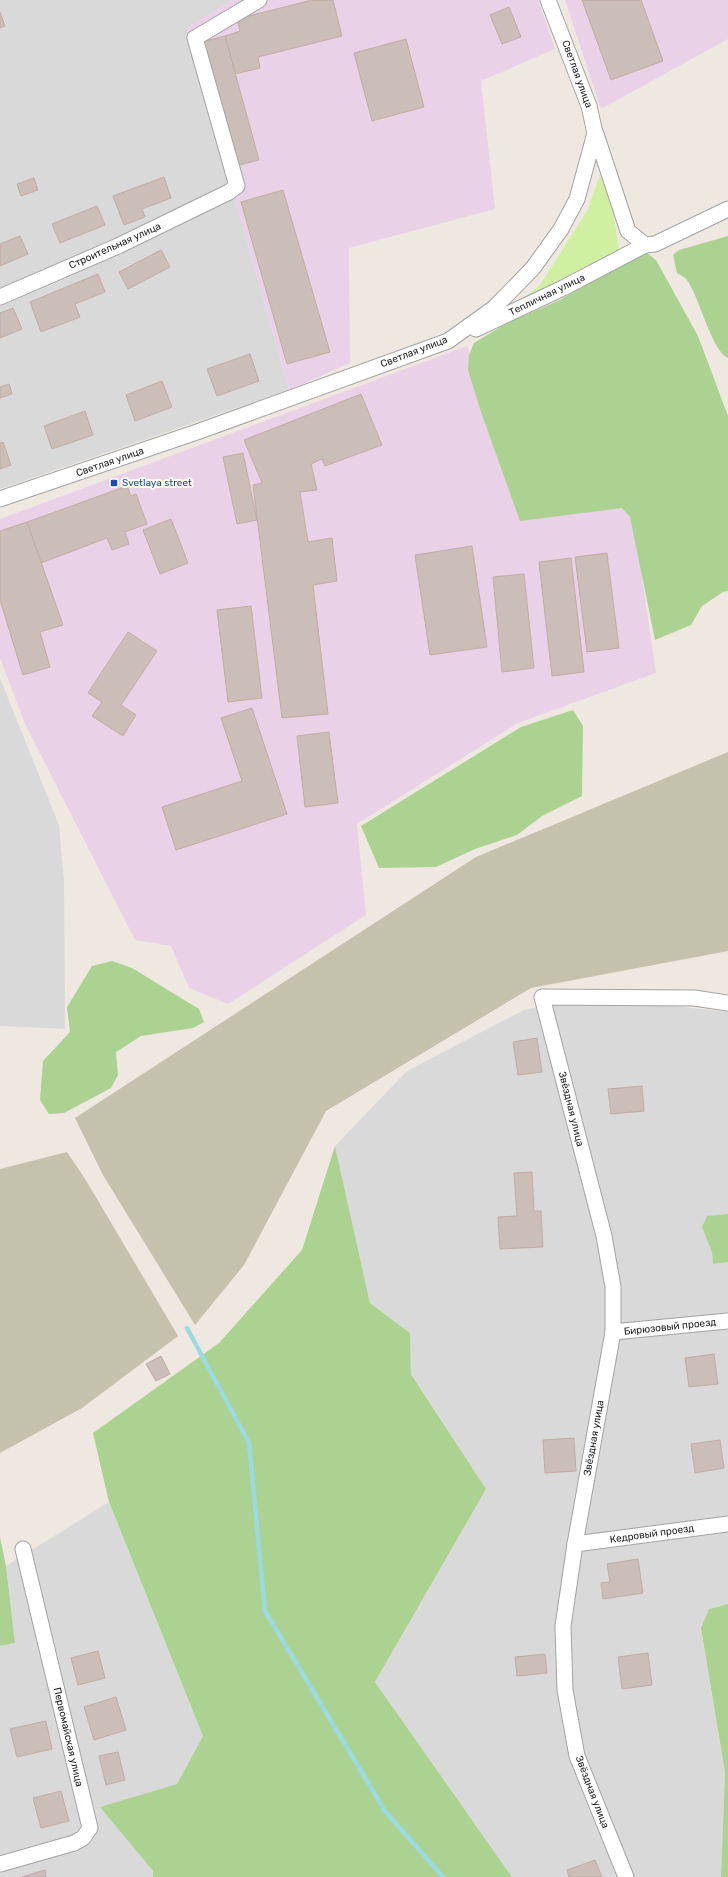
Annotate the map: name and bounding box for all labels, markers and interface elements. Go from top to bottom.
street label: Светлая улица [559,39,595,109]
street label: Строительная улица [67,220,163,272]
street label: Тепличная улица [507,271,587,319]
street label: Светлая улица [379,334,449,370]
street label: Светлая улица [74,445,146,479]
place label: Svetlaya street [122,477,192,489]
marker: Svetlaya street [109,478,119,488]
street label: Звёздная улица [556,1070,586,1148]
street label: Бирюзовый проезд [623,1316,717,1338]
street label: Звёздная улица [581,1399,607,1477]
street label: Кедровый проезд [609,1522,695,1546]
street label: Первомайская улица [51,1686,85,1788]
street label: Звёздная улица [573,1754,611,1830]

